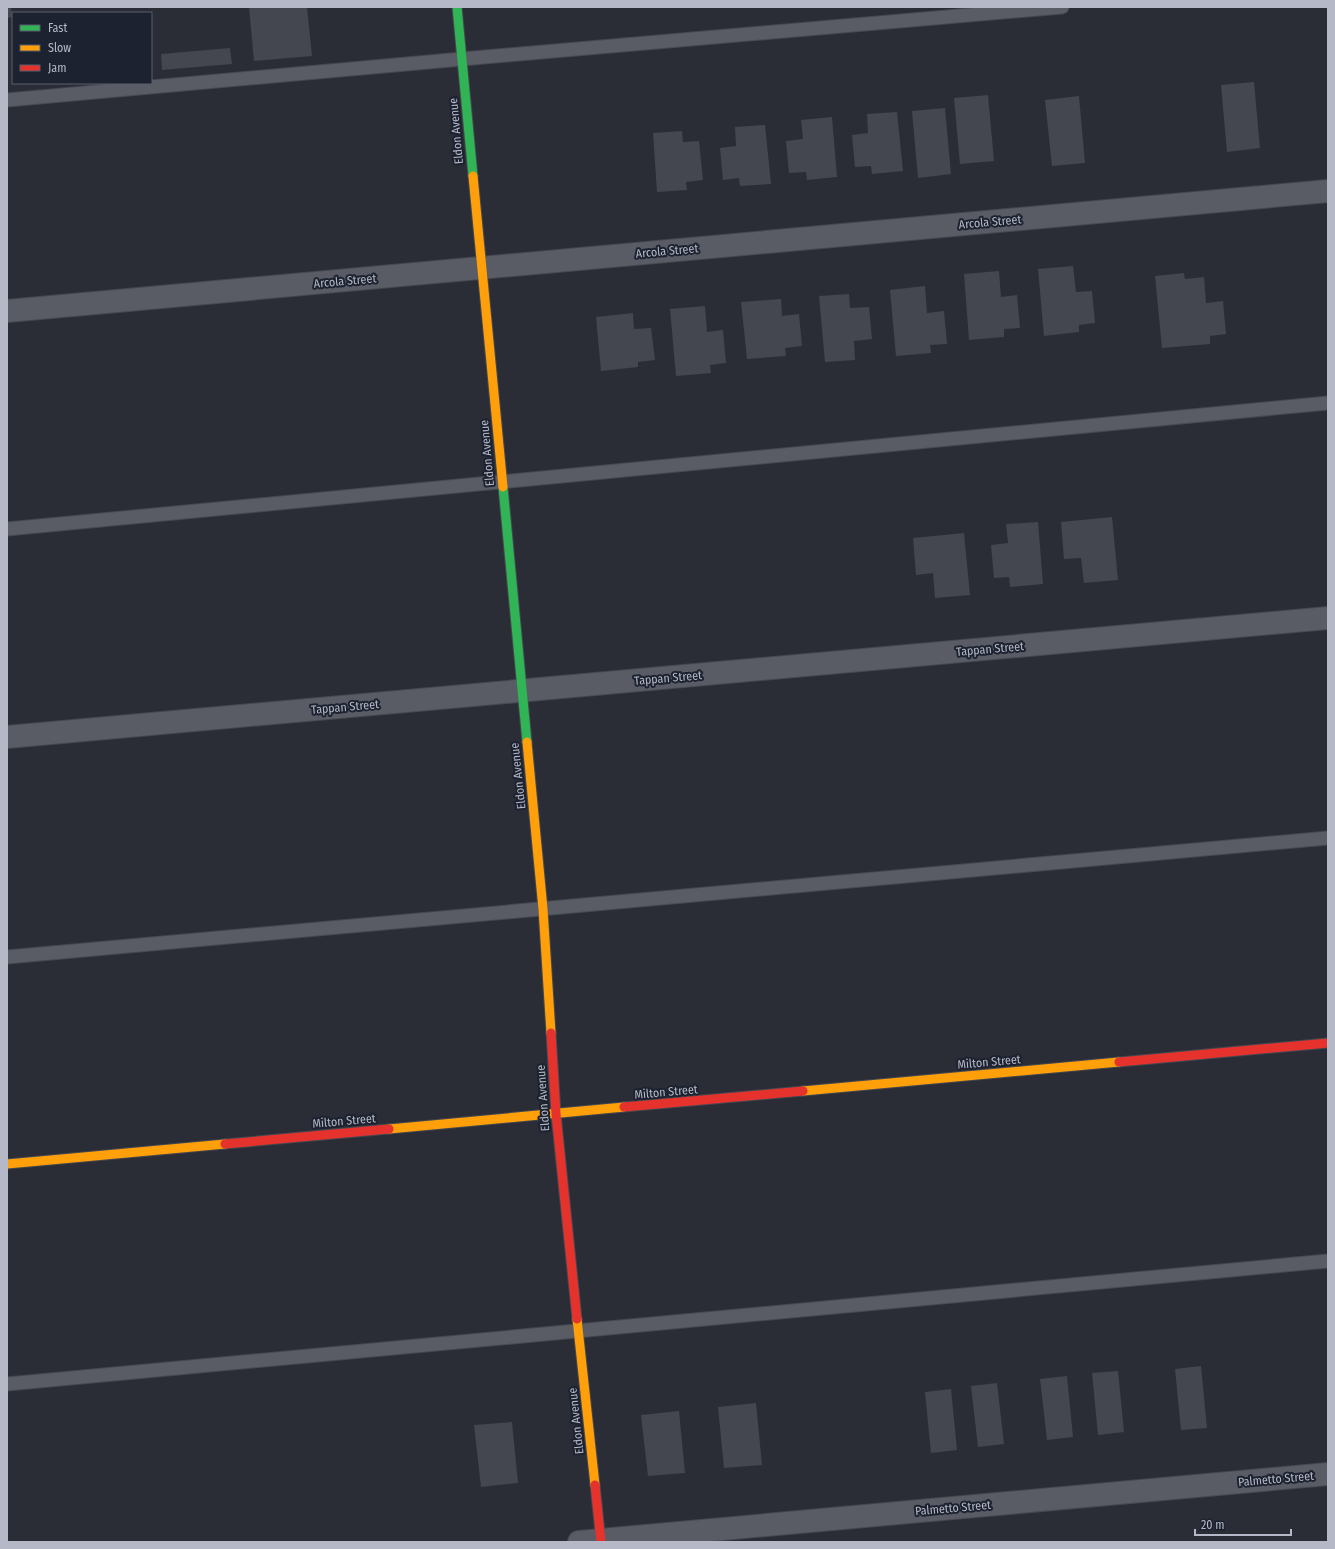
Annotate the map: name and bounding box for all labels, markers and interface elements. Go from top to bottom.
legend [12,12,152,84]
text: Fast [48,21,67,35]
text: Slow [48,41,71,55]
text: Jam [48,61,66,75]
street label: Eldon Avenue [446,97,466,165]
street label: Arcola Street [958,212,1022,232]
street label: Arcola Street [635,241,699,261]
street label: Arcola Street [313,271,377,291]
street label: Eldon Avenue [477,419,497,487]
street label: Tappan Street [956,639,1025,659]
street label: Tappan Street [634,668,703,688]
street label: Tappan Street [311,697,380,717]
street label: Eldon Avenue [508,742,528,810]
street label: Milton Street [957,1052,1021,1072]
street label: Eldon Avenue [534,1064,552,1132]
street label: Milton Street [634,1082,698,1102]
street label: Milton Street [312,1111,376,1131]
street label: Eldon Avenue [566,1387,586,1455]
street label: Palmetto Street [1238,1469,1315,1489]
street label: Palmetto Street [915,1498,992,1518]
scale bar [1195,1511,1291,1537]
text: 20 m [1201,1518,1225,1532]

